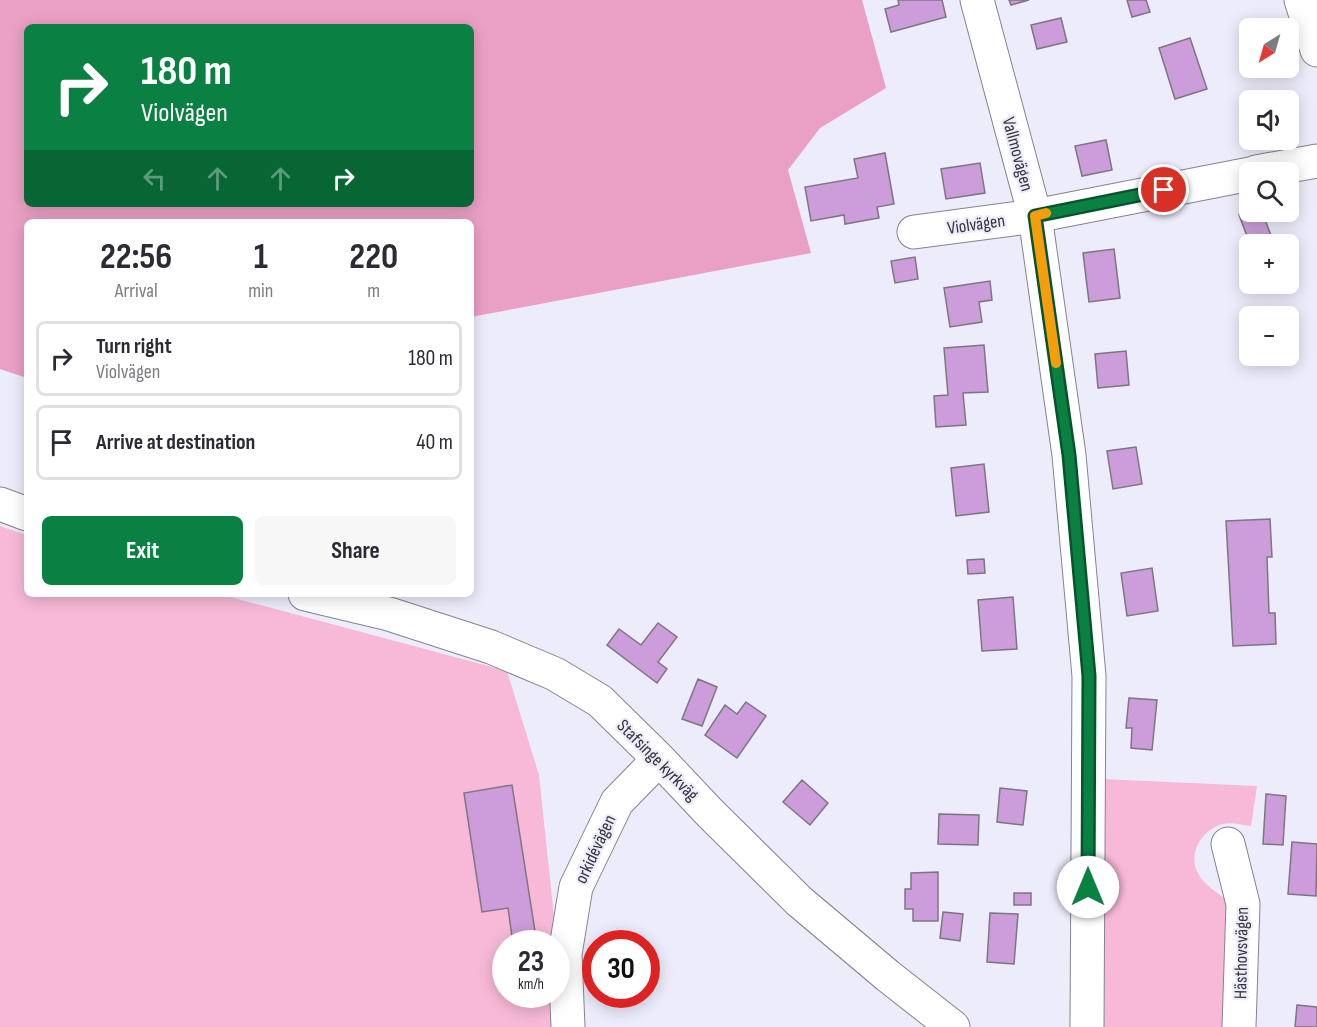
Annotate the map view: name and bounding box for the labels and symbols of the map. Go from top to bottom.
north arrow [1239,18,1299,78]
street label: Vallmovägen [998,115,1037,193]
pin [1138,164,1189,215]
street label: Violvägen [946,210,1006,239]
street label: Stafsinge kyrkväg [613,715,703,805]
street label: orkidévägen [570,812,620,887]
position arrow [1056,855,1120,919]
street label: Hästhovsvägen [1230,907,1253,999]
speed limit sign: 30 [582,930,660,1008]

